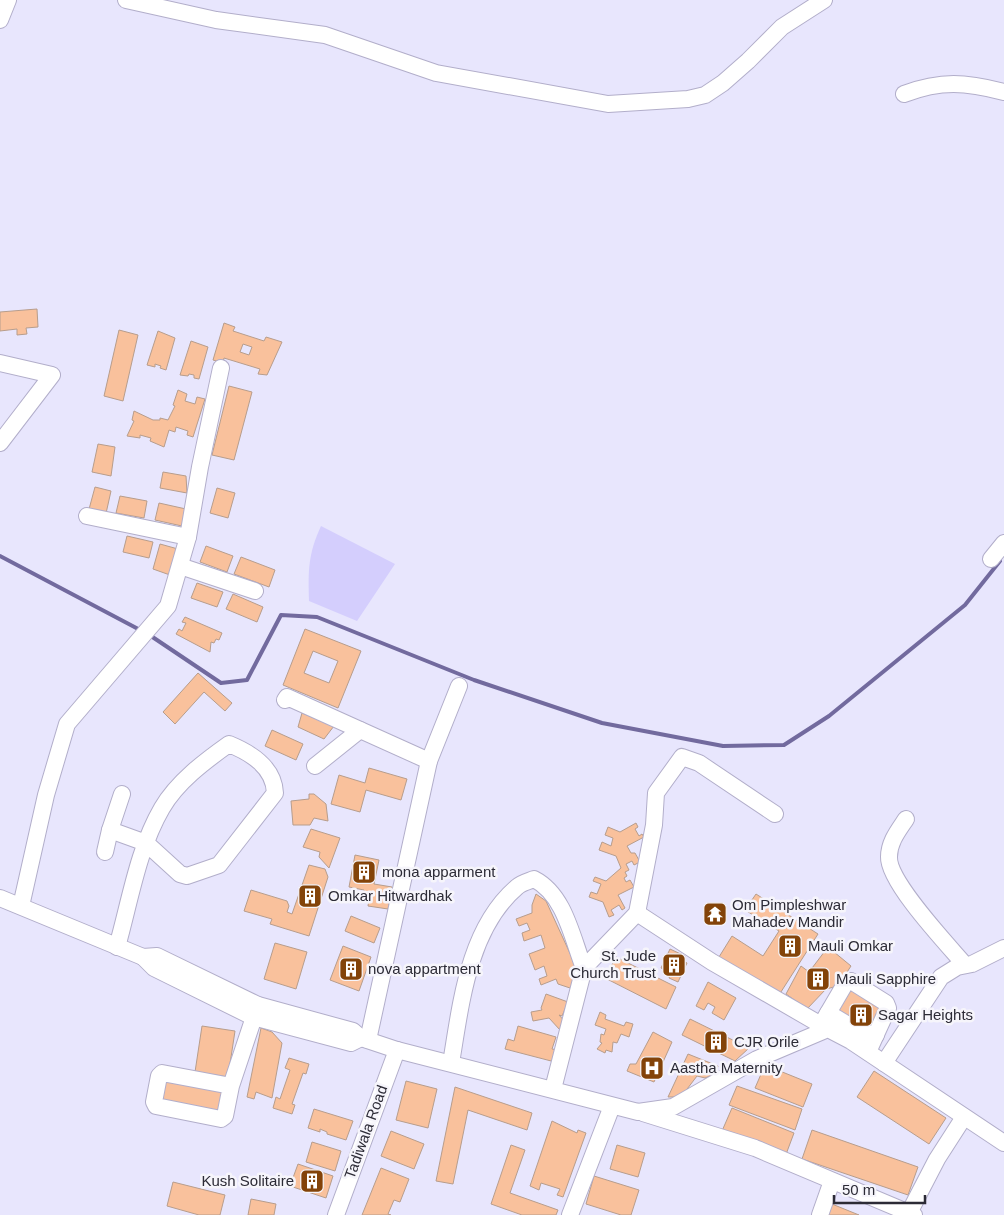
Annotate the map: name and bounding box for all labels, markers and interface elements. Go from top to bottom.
building icon: mona apparment [351,859,377,885]
place label: mona apparment [382,863,496,880]
building icon: Omkar Hitwardhak [297,883,323,909]
place label: Omkar Hitwardhak [328,887,453,904]
place label: Om Pimpleshwar Mahadev Mandir [732,896,846,930]
temple icon: Om Pimpleshwar Mahadev Mandir [702,901,728,927]
building icon: Mauli Omkar [777,933,803,959]
place label: Mauli Omkar [808,937,893,954]
place label: St. Jude Church Trust [570,947,657,981]
building icon: St. Jude Church Trust [661,952,687,978]
building icon: nova appartment [338,956,364,982]
place label: nova appartment [368,960,481,977]
building icon: Mauli Sapphire [805,966,831,992]
place label: Mauli Sapphire [836,970,936,987]
building icon: Sagar Heights [848,1002,874,1028]
place label: Sagar Heights [878,1006,973,1023]
building icon: CJR Orile [703,1029,729,1055]
place label: CJR Orile [734,1033,799,1050]
hospital icon: Aastha Maternity [639,1055,665,1081]
place label: Aastha Maternity [670,1059,783,1076]
street label: Tadiwala Road [341,1083,390,1181]
building icon: Kush Solitaire [299,1168,325,1194]
place label: Kush Solitaire [201,1172,294,1189]
scale bar [834,1172,925,1204]
text: 50 m [842,1181,875,1198]

